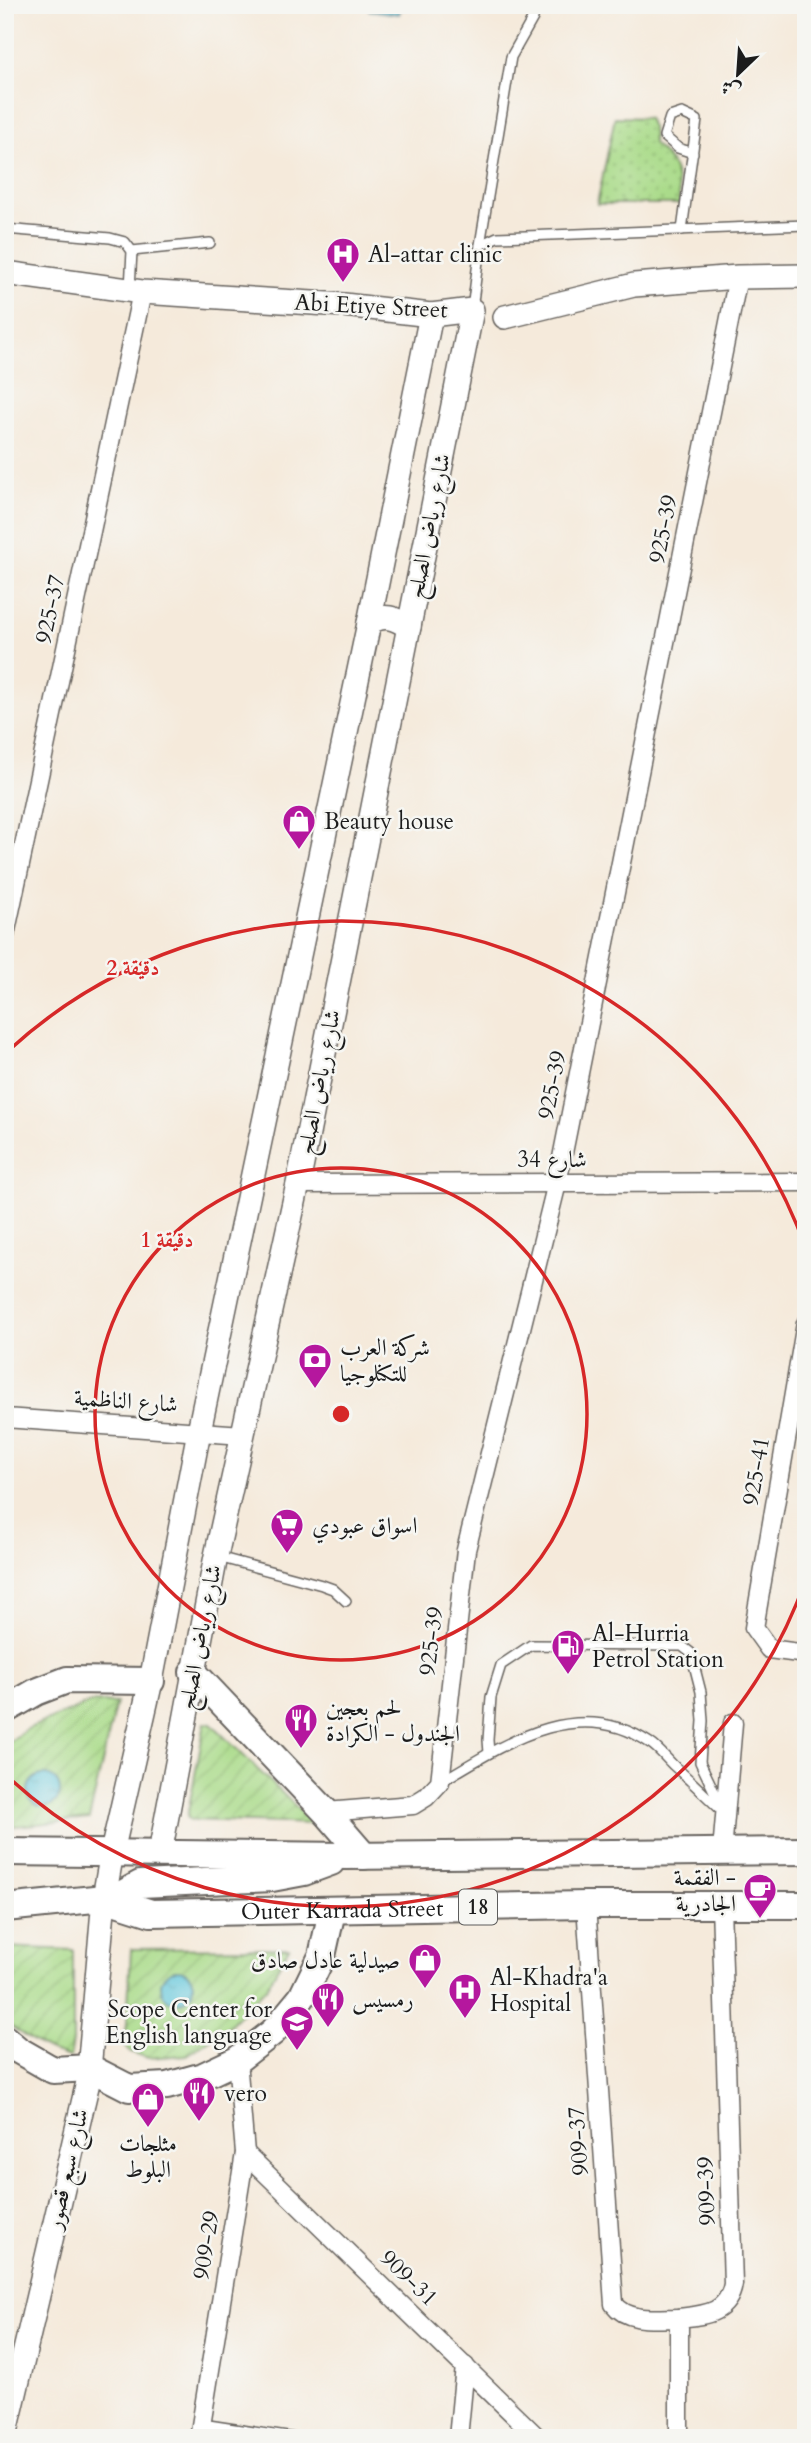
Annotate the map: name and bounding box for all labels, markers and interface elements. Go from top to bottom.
north arrow [702,38,772,108]
text: ش [717,73,745,104]
hospital icon: Al-attar clinic [324,235,362,284]
place label: Al-attar clinic [368,239,502,270]
street label: Abi Etiye Street [294,287,448,325]
street label: شارع رياض الصلح [400,451,463,602]
street label: 925-39 [641,492,685,566]
street label: 925-37 [28,572,72,646]
shop icon: Beauty house [280,802,318,851]
place label: Beauty house [324,806,454,837]
text: 2 دقيقة [106,954,160,983]
street label: شارع رياض الصلح [290,1007,353,1158]
street label: 925-39 [530,1048,574,1122]
street label: شارع 34 [517,1144,587,1179]
text: 1 دقيقة [140,1226,194,1255]
place label: شركة العرب للتكنلوجيا [340,1332,430,1389]
bank icon: شركة العرب للتكنلوجيا [296,1341,334,1390]
street label: شارع الناظمية [73,1382,179,1424]
centre of rings [329,1402,353,1426]
street label: 925-41 [735,1434,777,1508]
supermarket icon: اسواق عبودي [268,1506,306,1555]
place label: اسواق عبودي [312,1510,417,1544]
street label: شارع رياض الصلح [171,1562,234,1713]
street label: 925-39 [411,1605,451,1677]
place label: Al-Hurria Petrol Station [592,1618,724,1675]
fuel station icon: Al-Hurria Petrol Station [549,1627,587,1676]
place label: لحم بعجين الجندول - الكرادة [326,1692,460,1749]
restaurant icon: لحم بعجين الجندول - الكرادة [282,1701,320,1750]
place label: الفقمة - الجادرية [674,1862,736,1919]
cafe icon: الفقمة - الجادرية [741,1871,779,1920]
road number: 18 [459,1890,497,1924]
street label: Outer Karrada Street [241,1892,444,1927]
shop icon: صيدلية عادل صادق [406,1941,444,1990]
place label: صيدلية عادل صادق [251,1945,400,1976]
place label: Al-Khadra'a Hospital [490,1962,608,2019]
hospital icon: Al-Khadra'a Hospital [446,1971,484,2020]
restaurant icon: رمسيس [309,1980,347,2029]
place label: رمسيس [352,1984,414,2015]
place label: Scope Center for English language [105,1994,273,2051]
school or university icon: Scope Center for English language [278,2003,316,2052]
restaurant icon: vero [180,2074,218,2123]
place label: vero [224,2078,267,2109]
shop icon: مثلجات البلوط [129,2080,167,2129]
street label: 909-37 [560,2105,596,2177]
street label: شارع سبع قصور [38,2106,101,2235]
place label: مثلجات البلوط [119,2128,177,2185]
street label: 909-39 [689,2156,723,2226]
street label: 909-29 [185,2208,227,2282]
street label: 909-31 [373,2243,445,2313]

